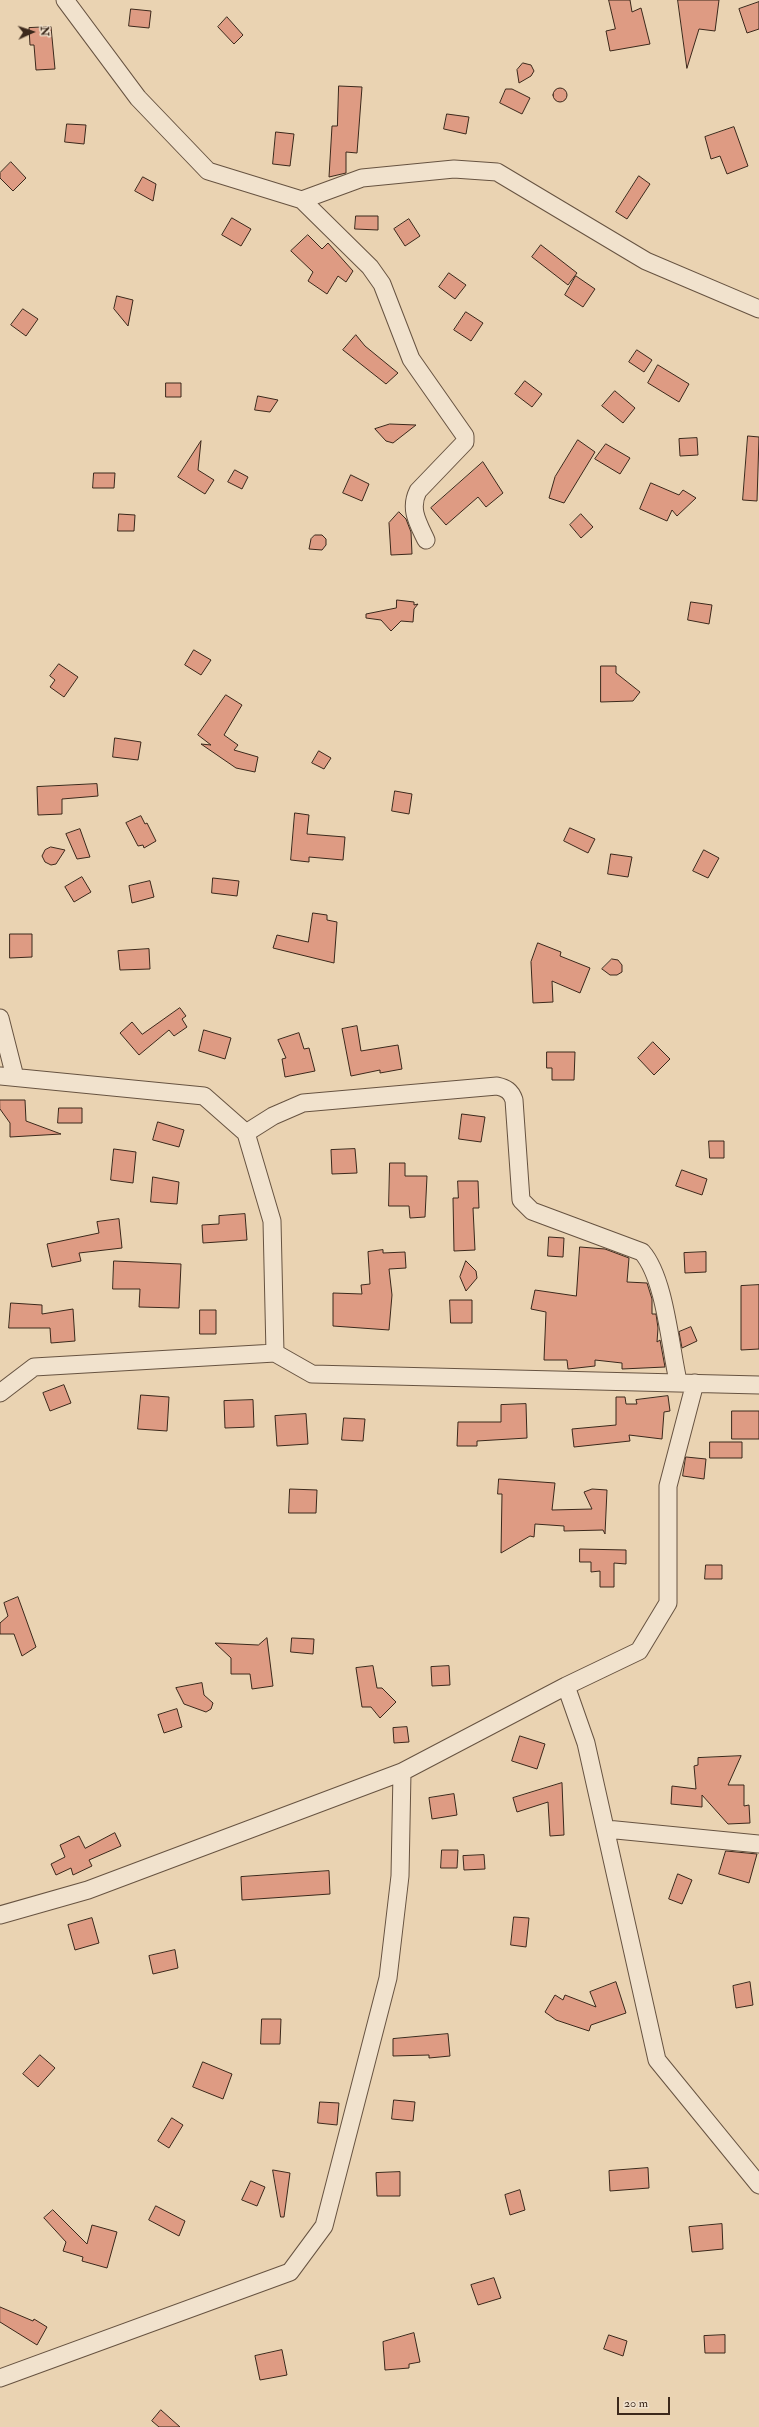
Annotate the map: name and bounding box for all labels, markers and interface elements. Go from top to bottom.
north arrow [12,12,52,52]
text: N [38,26,51,37]
scale bar [619,2389,672,2415]
text: 20 m [624,2396,648,2411]

